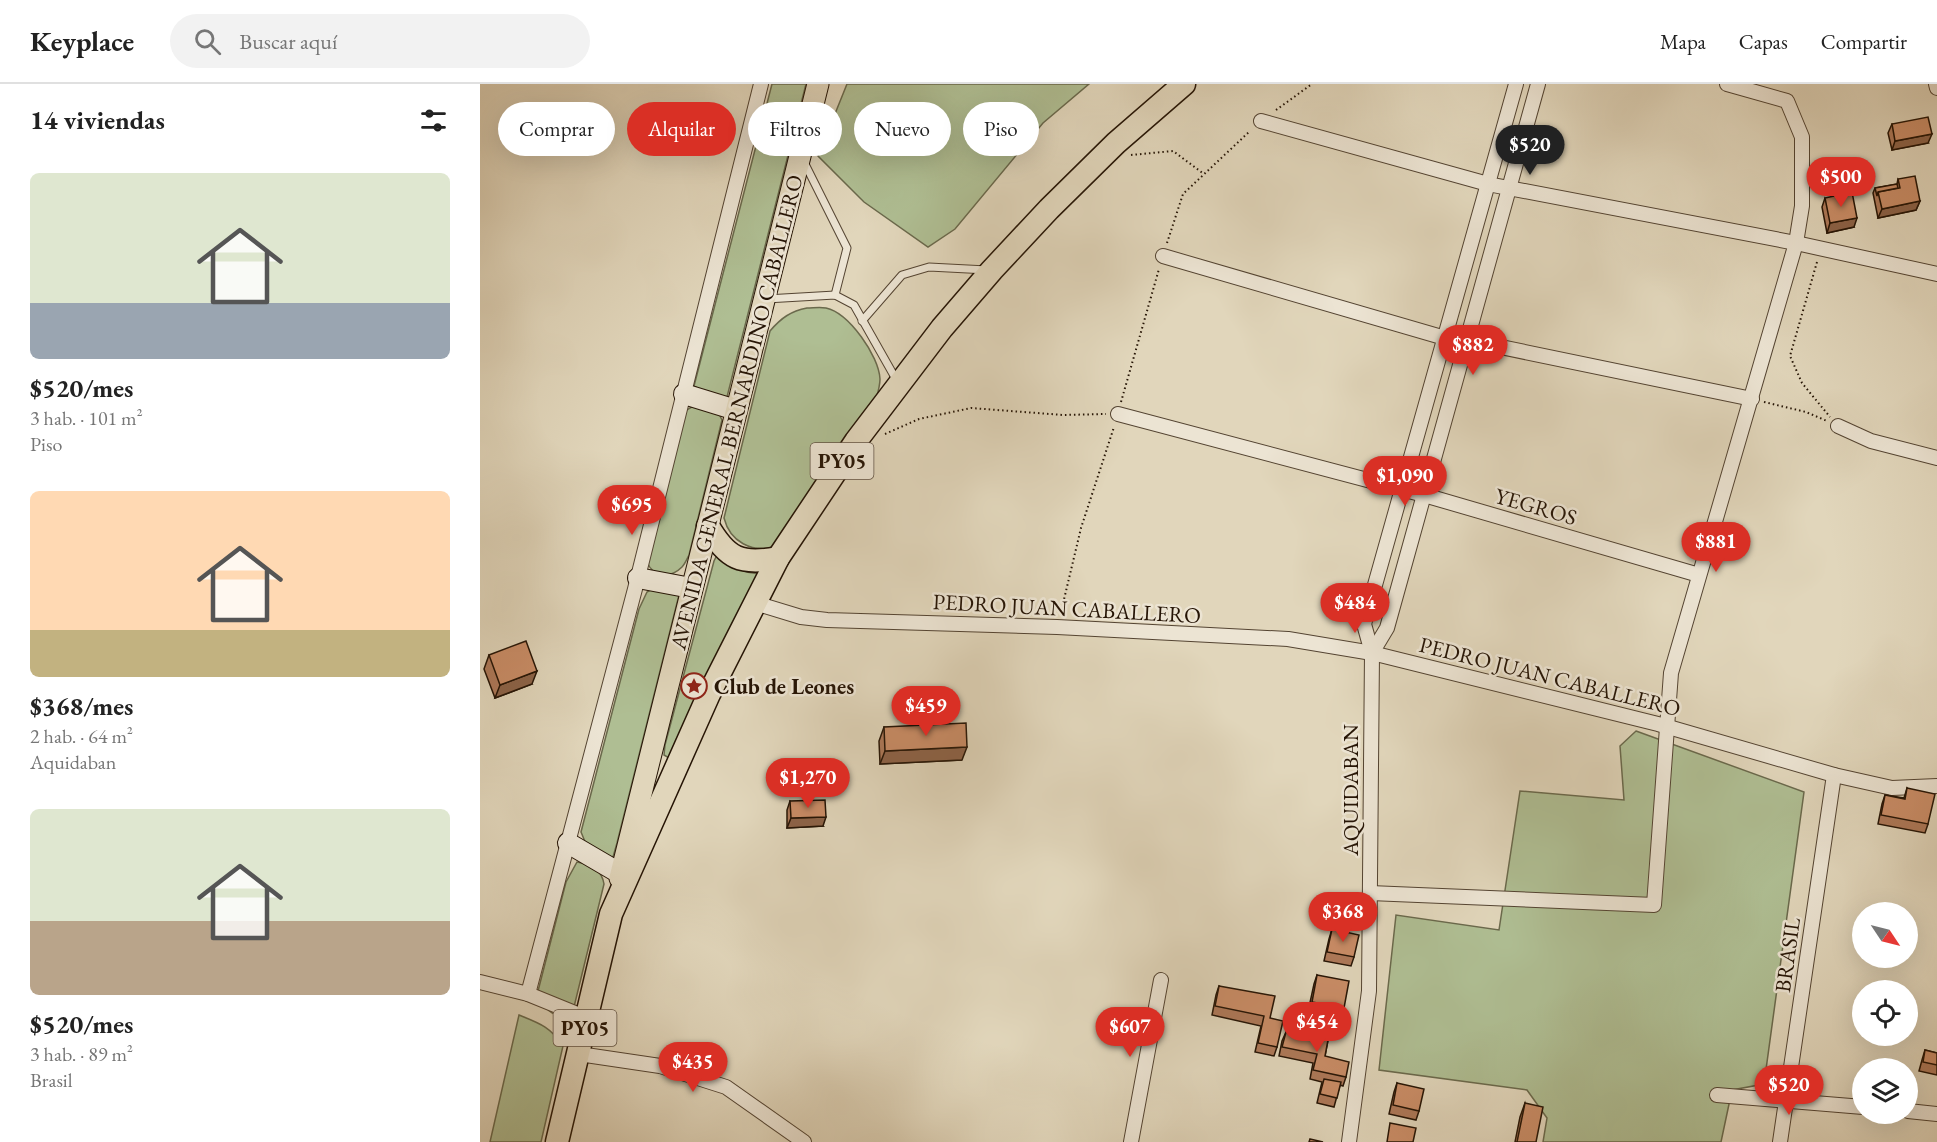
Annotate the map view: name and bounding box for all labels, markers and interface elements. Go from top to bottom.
search box [170,14,590,68]
text: Keyplace [30,23,134,59]
icon: search [191,25,224,58]
text: Buscar aquí [239,27,337,56]
text: Mapa [1660,28,1706,55]
text: Capas [1739,28,1788,55]
text: Compartir [1821,28,1907,55]
chip: Comprar [498,102,615,156]
chip: Alquilar [627,102,736,156]
chip: Filtros [748,102,842,156]
chip: Nuevo [854,102,951,156]
chip: Piso [963,102,1039,156]
text: 14 viviendas [30,103,165,137]
icon: filters [417,104,450,137]
pin: $520 [1494,125,1566,176]
text: $520 [1510,131,1550,157]
pin: $500 [1805,157,1877,208]
text: $500 [1821,163,1861,189]
street label: AVENIDA GENERAL BERNARDINO CABALLERO [663,172,810,654]
icon: home [186,212,294,320]
pin: $882 [1437,325,1509,376]
text: $882 [1453,331,1493,357]
text: $520/mes [30,371,133,405]
text: 3 hab. · 101 m² [30,405,143,431]
text: Piso [30,431,62,457]
road number: PY05 [810,443,874,479]
pin: $1,090 [1356,456,1454,507]
text: $1,090 [1377,462,1433,488]
street label: YEGROS [1492,481,1580,532]
pin: $695 [596,485,668,536]
text: $695 [612,491,652,517]
pin: $881 [1680,522,1752,573]
text: $881 [1696,528,1736,554]
icon: home [186,530,294,638]
pin: $484 [1319,583,1391,634]
street label: PEDRO JUAN CABALLERO [932,587,1202,630]
text: $484 [1335,589,1375,615]
street label: PEDRO JUAN CABALLERO [1416,630,1684,723]
place icon: Club de Leones [679,671,709,701]
place label: Club de Leones [714,672,854,701]
pin: $459 [890,686,962,737]
text: $368/mes [30,689,133,723]
text: $459 [906,692,946,718]
text: 2 hab. · 64 m² [30,723,133,749]
street label: AQUIDABAN [1336,724,1365,857]
text: Aquidaban [30,749,116,775]
pin: $1,270 [759,758,857,809]
text: $1,270 [780,764,836,790]
icon: home [186,848,294,956]
pin: $368 [1307,892,1379,943]
text: $368 [1323,898,1363,924]
north arrow [1852,902,1918,968]
map controls [1852,902,1918,1124]
street label: BRASIL [1768,916,1807,994]
button: locate [1852,980,1918,1046]
pin: $454 [1281,1002,1353,1053]
text: $520/mes [30,1007,133,1041]
pin: $607 [1094,1007,1166,1058]
text: $454 [1297,1008,1337,1034]
road number: PY05 [554,1010,616,1046]
text: $607 [1110,1013,1150,1039]
text: 3 hab. · 89 m² [30,1041,133,1067]
pin: $435 [657,1042,729,1093]
text: $435 [673,1048,713,1074]
button: layers [1852,1058,1918,1124]
pin: $520 [1753,1065,1825,1116]
text: Brasil [30,1067,73,1093]
text: $520 [1769,1071,1809,1097]

